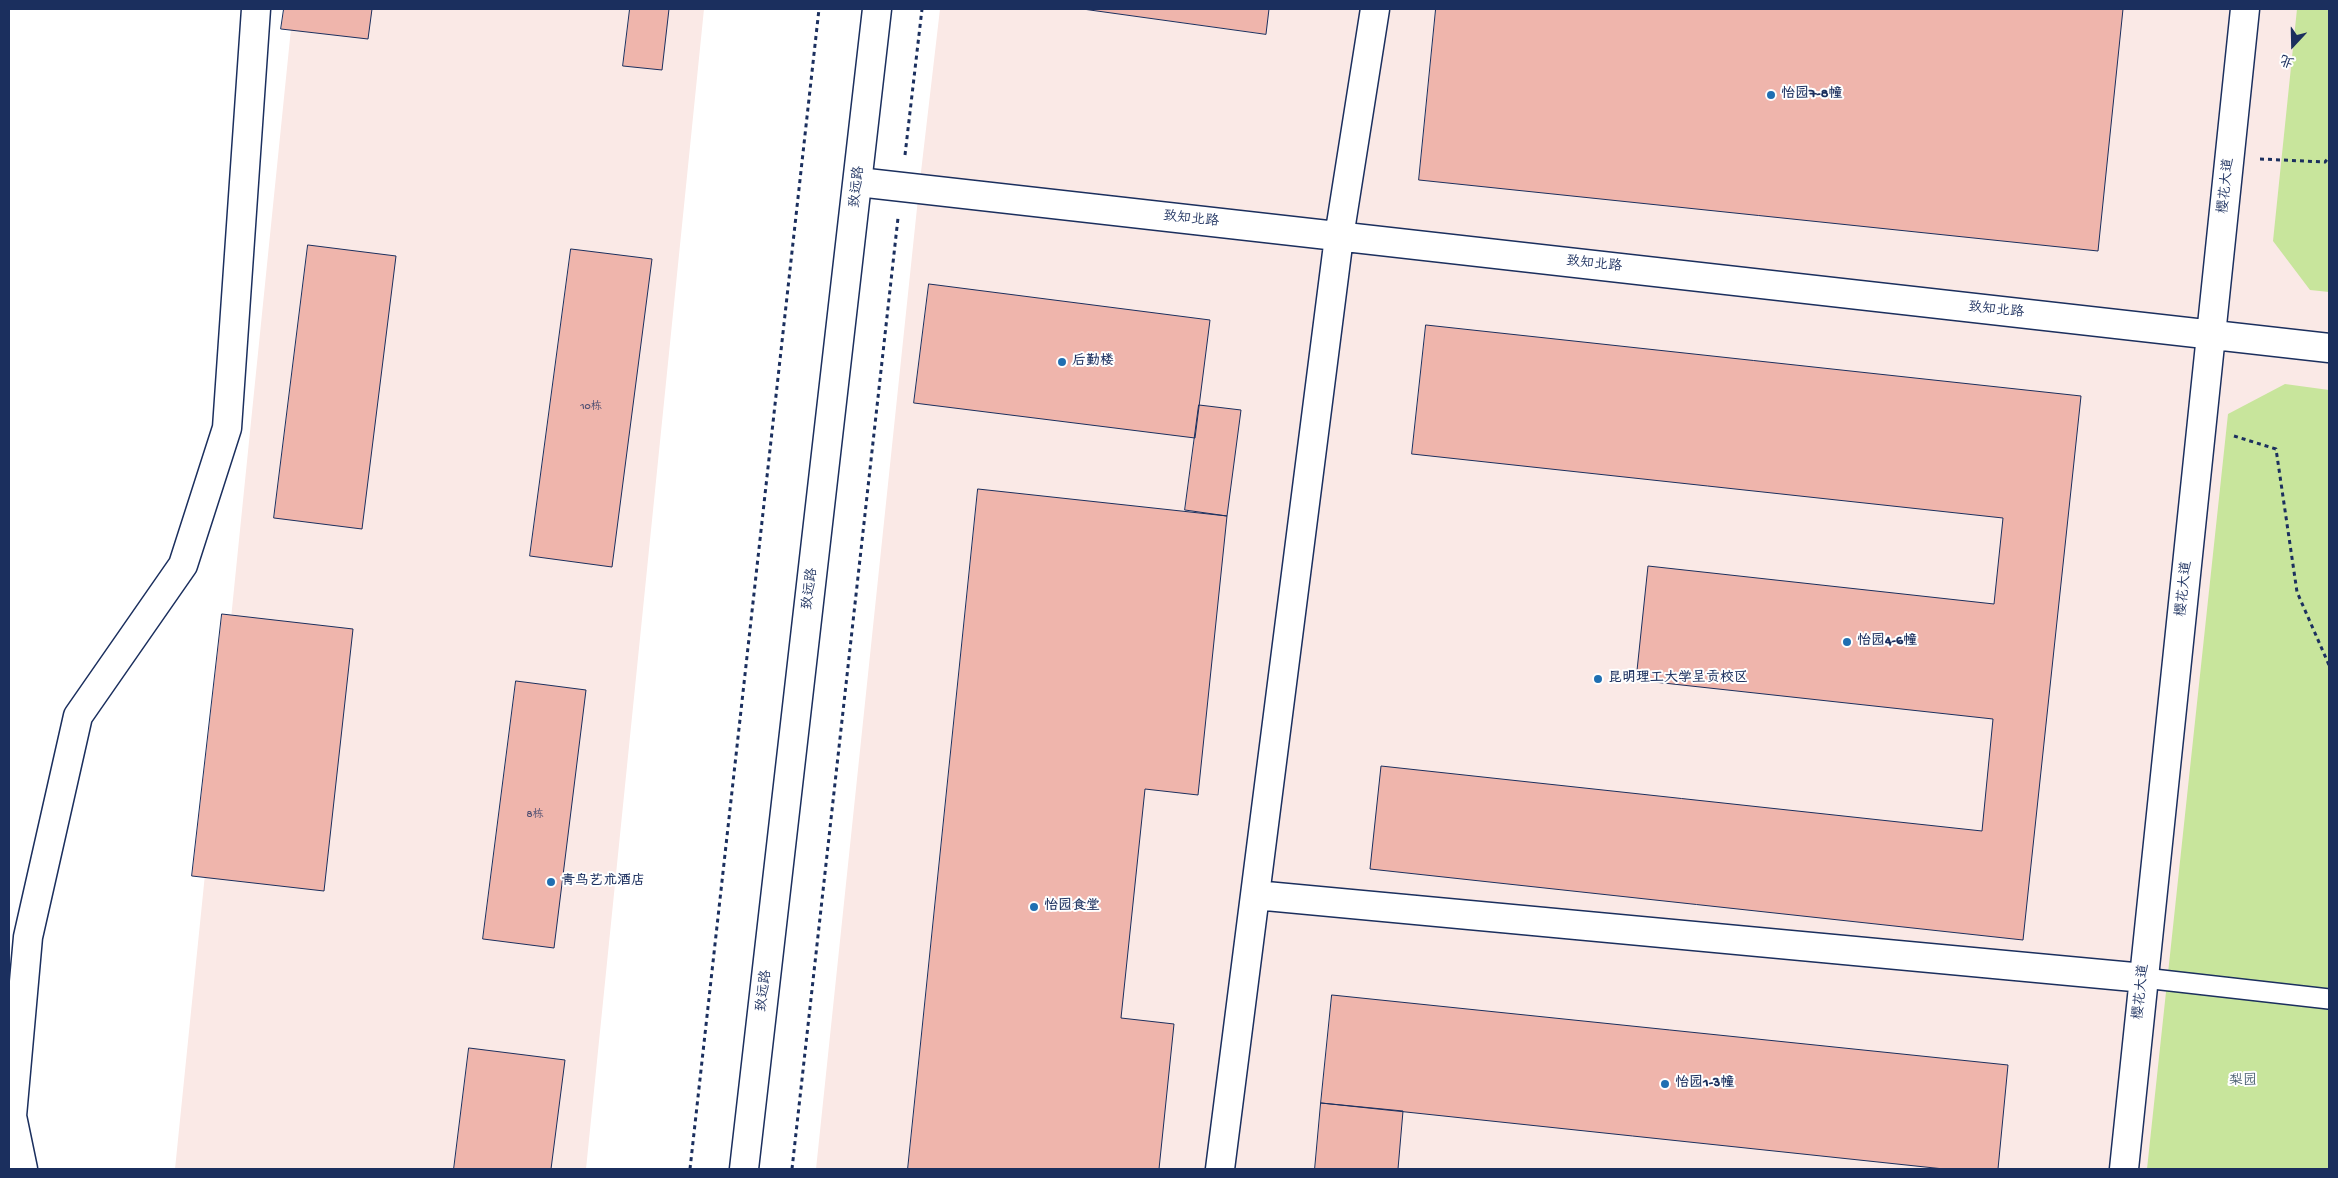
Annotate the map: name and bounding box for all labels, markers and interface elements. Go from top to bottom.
north arrow [2268,20,2318,70]
text: 北 [2278,49,2297,70]
place label: 怡园7-8幢 [1781,87,1842,103]
marker: 怡园7-8幢 [1765,89,1777,101]
street label: 樱花大道 [2216,157,2238,215]
street label: 致远路 [847,165,869,209]
street label: 致知北路 [1162,209,1220,231]
street label: 致知北路 [1565,254,1623,276]
street label: 致知北路 [1967,300,2025,322]
place label: 后勤楼 [1072,354,1114,370]
marker: 后勤楼 [1056,356,1068,368]
house number: 10栋 [580,400,602,414]
street label: 樱花大道 [2174,560,2196,618]
street label: 致远路 [800,567,822,611]
place label: 怡园4-6幢 [1857,634,1917,650]
marker: 怡园4-6幢 [1841,636,1853,648]
place label: 昆明理工大学呈贡校区 [1608,671,1748,687]
marker: 昆明理工大学呈贡校区 [1592,673,1604,685]
house number: 8栋 [526,808,544,822]
place label: 青鸟艺术酒店 [561,874,645,890]
marker: 青鸟艺术酒店 [545,876,557,888]
place label: 怡园食堂 [1044,899,1100,915]
marker: 怡园食堂 [1028,901,1040,913]
street label: 樱花大道 [2131,963,2153,1021]
street label: 致远路 [754,969,776,1013]
park label: 梨园 [2229,1074,2257,1090]
place label: 怡园1-3幢 [1675,1076,1734,1092]
marker: 怡园1-3幢 [1659,1078,1671,1090]

